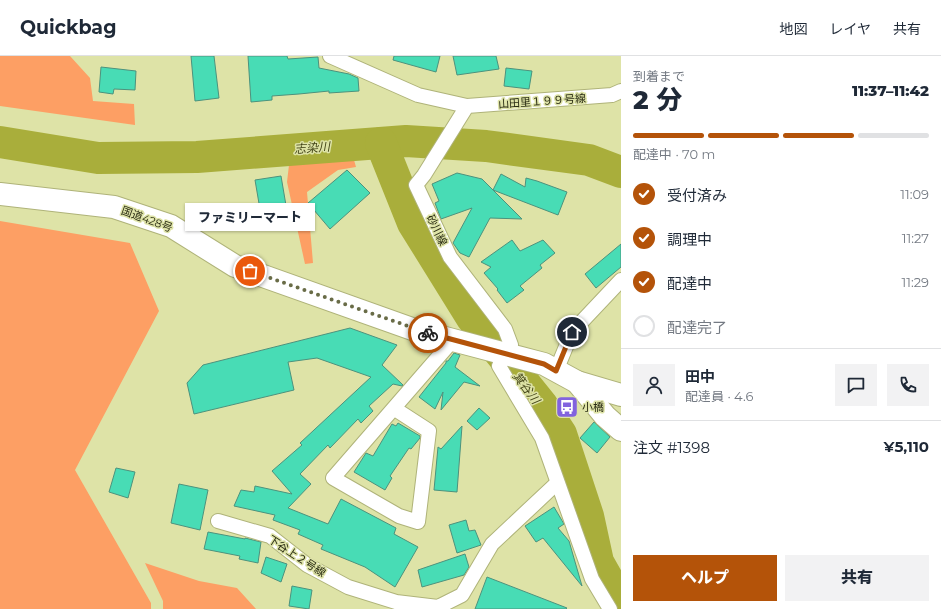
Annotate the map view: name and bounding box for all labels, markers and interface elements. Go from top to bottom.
text: Quickbag [20,16,116,39]
text: 地図 [779,20,807,38]
text: レイヤ [829,20,871,38]
text: 共有 [893,20,921,38]
text: 到着まで [633,68,685,84]
text: 11:37–11:42 [852,81,929,100]
text: 2 分 [633,84,682,116]
street label: 山田里１９９号線 [498,91,586,111]
water label: 志染川 [293,139,332,156]
text: 配達中 · 70 m [633,146,715,162]
icon: check [633,183,655,205]
text: 受付済み [667,186,727,205]
text: 11:09 [900,186,929,202]
street label: 国道428号 [119,203,175,235]
callout: ファミリーマート [185,203,315,231]
text: ファミリーマート [198,209,302,225]
street label: 砂川線 [423,212,451,248]
icon: check [633,227,655,249]
text: 調理中 [667,230,712,249]
text: 11:27 [902,230,929,246]
pin [233,254,267,288]
icon: bag [239,260,261,282]
icon: check [633,271,655,293]
text: 配達中 [667,274,712,293]
text: 11:29 [902,274,929,290]
courier [408,313,448,353]
pin [555,315,589,349]
text: 配達完了 [667,318,727,337]
icon: home [561,321,583,343]
icon: bike [417,322,439,344]
button: person [633,364,675,406]
button: chat [835,364,877,406]
button: phone [887,364,929,406]
text: 田中 [685,367,715,386]
water label: 箕谷川 [510,369,544,408]
text: 配達員 · 4.6 [685,388,753,404]
bus stop icon: 小橋 [554,394,580,420]
place label: 小橋 [582,400,604,414]
text: ¥5,110 [883,437,929,456]
text: 注文 #1398 [633,438,710,457]
street label: 下谷上２号線 [266,532,328,580]
button: ヘルプ [633,555,777,601]
button: 共有 [785,555,929,601]

